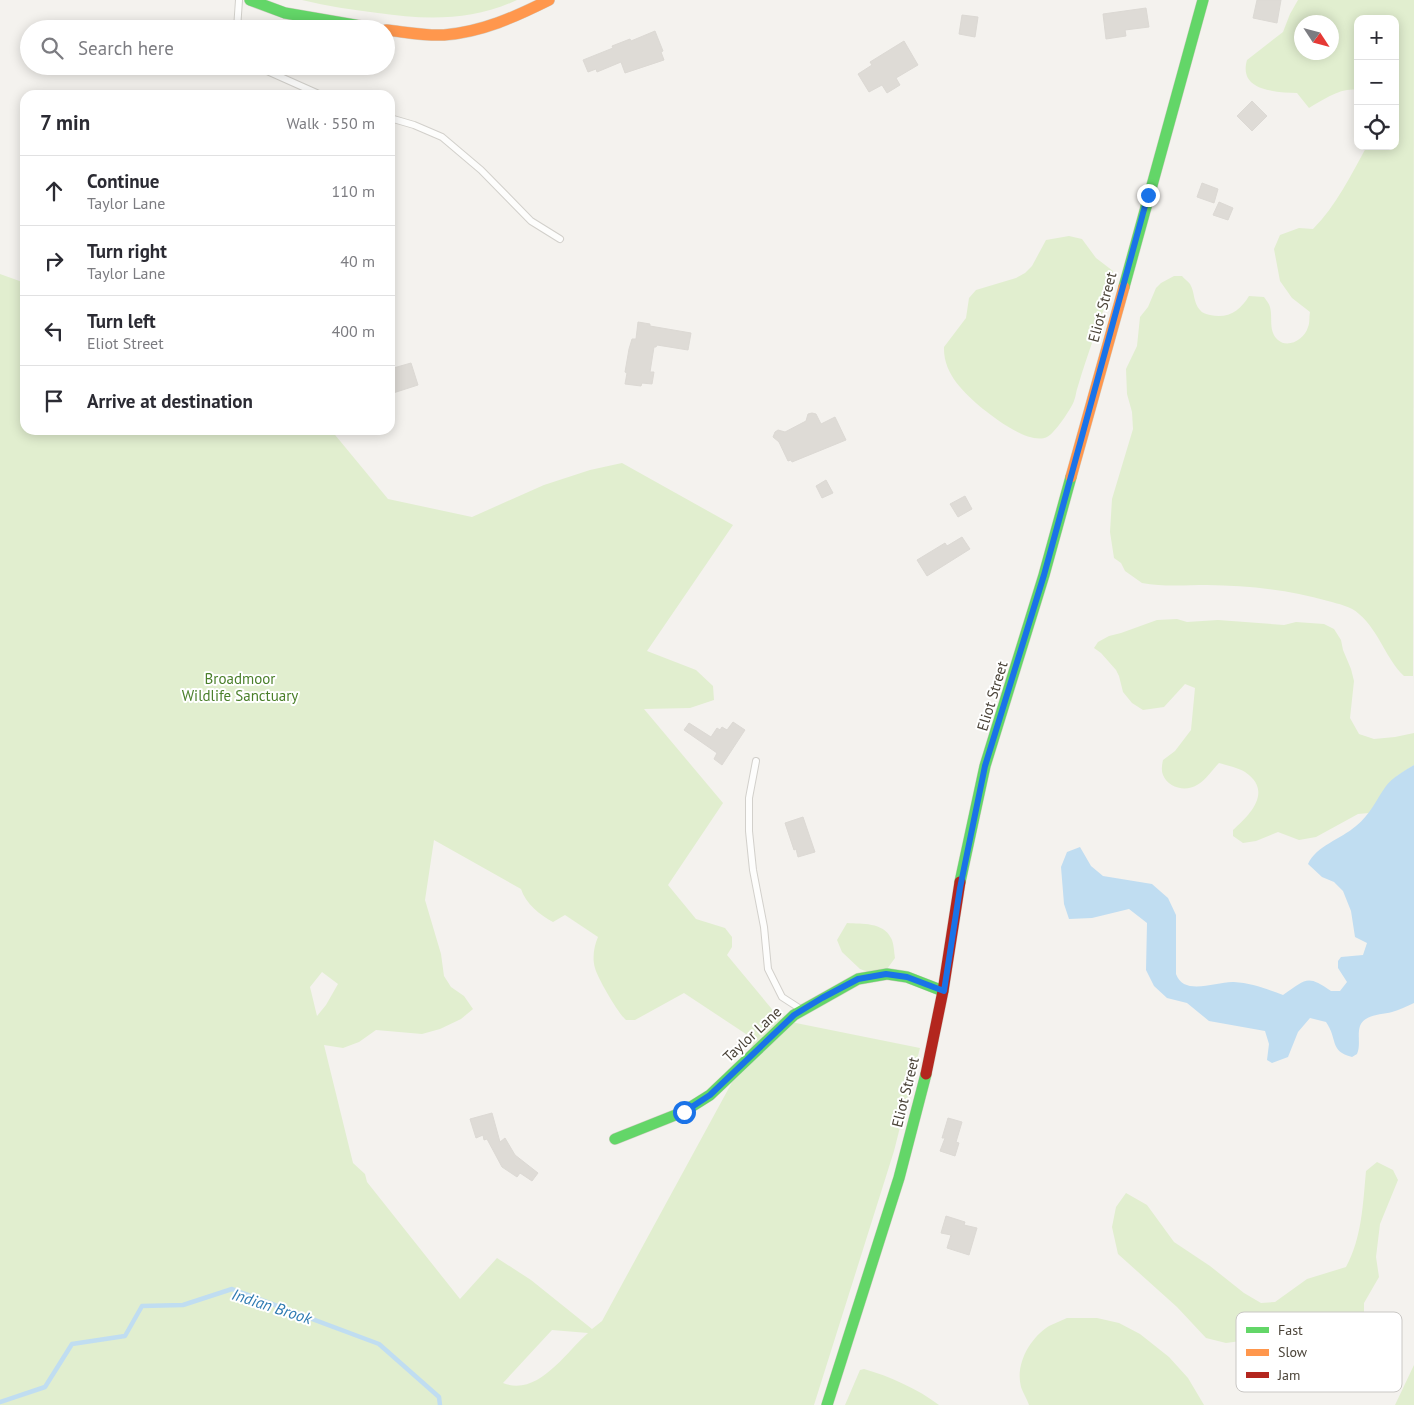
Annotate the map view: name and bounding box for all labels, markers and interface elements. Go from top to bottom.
north arrow [1294,15,1339,60]
map controls [1354,15,1399,150]
button: + [1354,15,1399,60]
search box [20,20,395,75]
icon: search [38,34,66,62]
text: Search here [78,36,174,60]
button: − [1354,60,1399,105]
button: locate [1354,105,1399,150]
text: 7 min [40,109,90,136]
text: Walk · 550 m [286,113,375,133]
text: Continue [87,169,159,193]
icon: ahead [40,177,68,205]
text: 110 m [332,181,375,201]
route end [1137,184,1160,207]
text: Taylor Lane [87,193,165,213]
text: Turn right [87,239,167,263]
icon: right [40,247,68,275]
text: 40 m [340,251,375,271]
text: Taylor Lane [87,263,165,283]
street label: Eliot Street [1084,270,1120,344]
text: Turn left [87,309,156,333]
icon: left [40,317,68,345]
text: 400 m [332,321,375,341]
text: Eliot Street [87,333,164,353]
icon: arrive [40,387,68,415]
text: Arrive at destination [87,389,253,413]
street label: Eliot Street [972,659,1012,733]
park label: Broadmoor Wildlife Sanctuary [182,669,298,705]
street label: Taylor Lane [719,1002,785,1066]
street label: Eliot Street [887,1055,923,1129]
route start [673,1101,696,1124]
water label: Indian Brook [230,1284,315,1329]
legend [1236,1312,1402,1392]
text: Fast [1278,1321,1303,1339]
text: Slow [1278,1343,1308,1361]
text: Jam [1277,1366,1300,1384]

